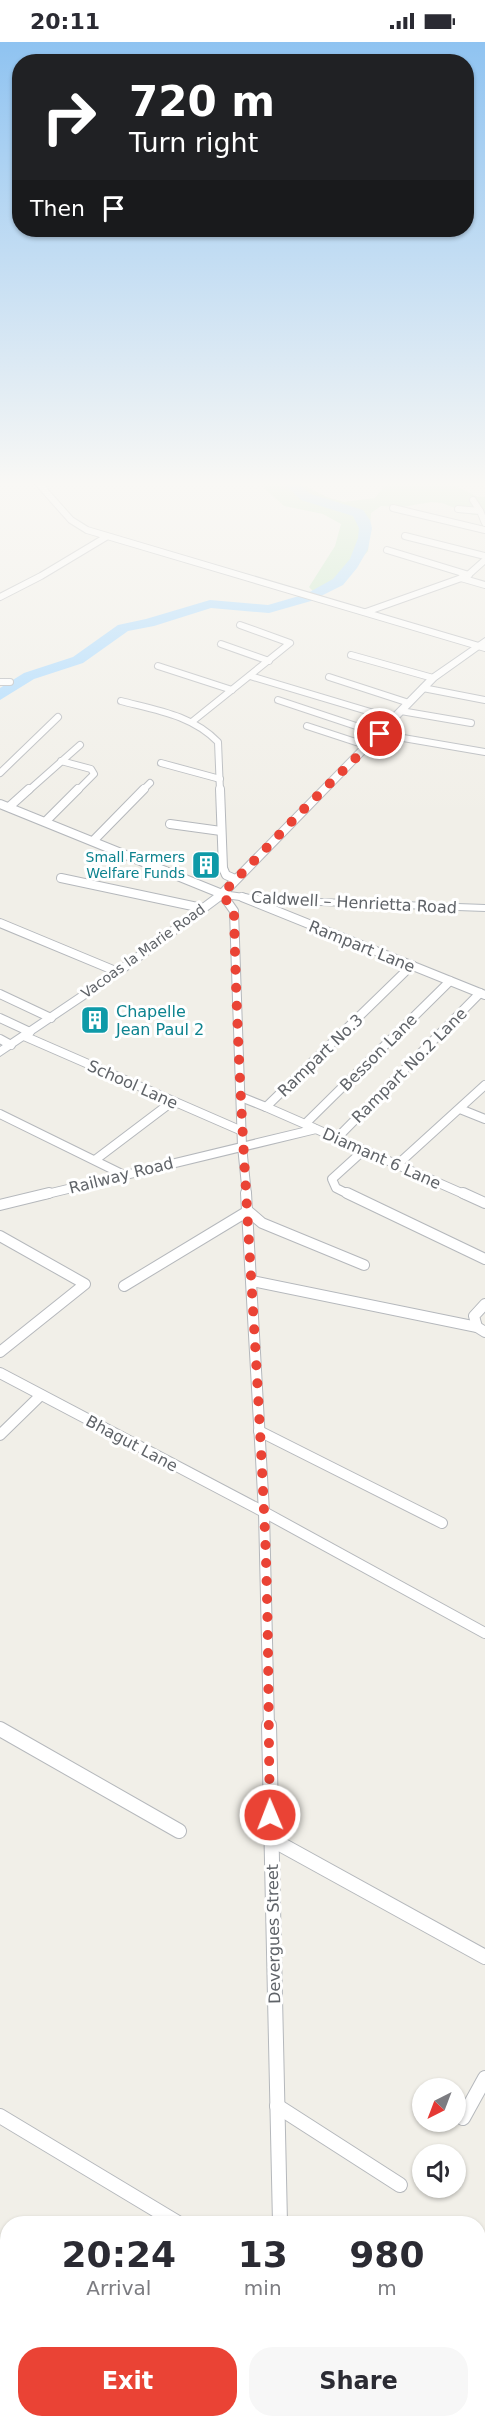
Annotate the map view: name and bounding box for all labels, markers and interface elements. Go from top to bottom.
text: 20:11 [30,9,100,34]
text: 720 m [129,77,275,126]
icon: right [30,78,108,156]
text: Turn right [129,127,258,158]
icon: arrive [97,192,130,225]
text: Then [30,196,85,221]
pin [354,708,405,759]
icon: arrive [363,717,396,750]
place label: Small Farmers Welfare Funds [86,849,185,881]
building icon: Small Farmers Welfare Funds [190,849,222,881]
street label: Caldwell – Henrietta Road [251,888,457,917]
street label: Vacoas la Marie Road [78,901,208,1001]
street label: Rampart Lane [306,917,418,976]
place label: Chapelle Jean Paul 2 [115,1002,204,1039]
building icon: Chapelle Jean Paul 2 [79,1004,111,1036]
street label: Rampart No.2 Lane [348,1004,471,1127]
street label: Rampart No.3 [274,1010,367,1101]
street label: Besson Lane [336,1010,421,1095]
street label: School Lane [85,1056,181,1113]
street label: Diamant 6 Lane [320,1124,444,1193]
street label: Railway Road [67,1153,175,1198]
street label: Bhagut Lane [83,1411,181,1476]
position arrow [238,1783,302,1847]
street label: Devergues Street [263,1864,284,2004]
north arrow [412,2078,466,2132]
map controls [412,2078,466,2198]
button: sound [412,2144,466,2198]
text: 20:24 [62,2234,176,2275]
text: 13 [238,2234,288,2275]
text: 980 [349,2234,424,2275]
text: Arrival [86,2276,151,2300]
text: min [244,2276,282,2300]
text: m [377,2276,397,2300]
button: Exit [18,2347,237,2416]
button: Share [249,2347,468,2416]

